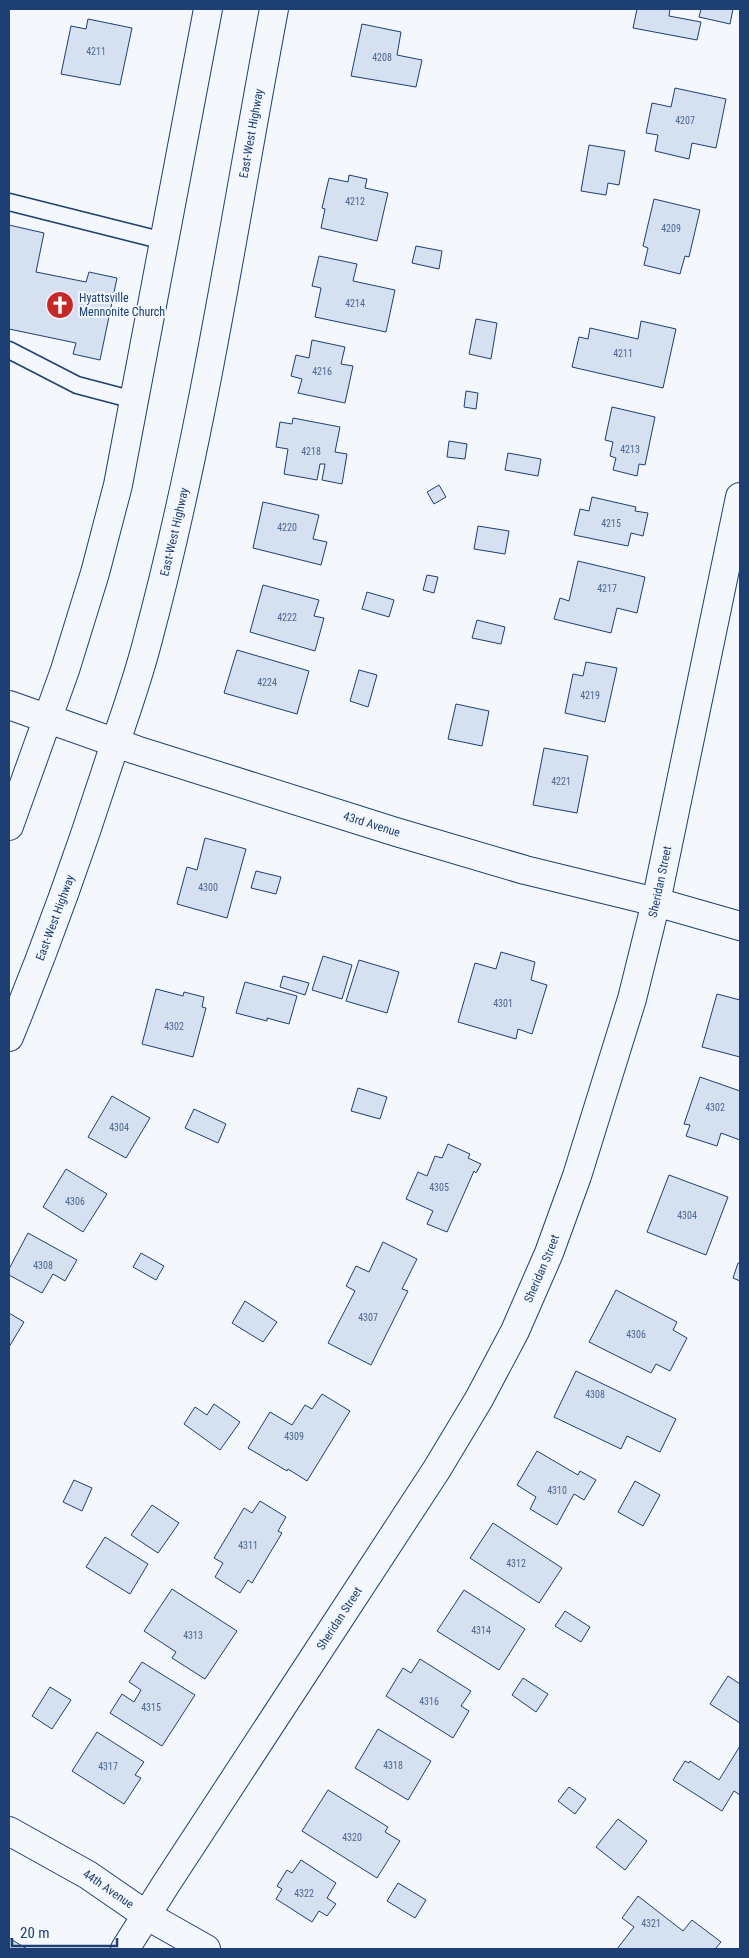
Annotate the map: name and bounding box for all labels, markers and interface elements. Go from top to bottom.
house number: 4211 [86,46,106,57]
house number: 4208 [372,52,392,63]
street label: East-West Highway [237,88,266,179]
house number: 4207 [675,115,695,126]
house number: 4212 [345,196,365,207]
house number: 4209 [661,223,681,234]
church icon: Hyattsville Mennonite Church [45,290,75,320]
place label: Hyattsville Mennonite Church [79,291,165,319]
house number: 4214 [345,298,365,309]
house number: 4211 [613,348,633,359]
house number: 4216 [312,366,332,377]
house number: 4213 [620,444,640,455]
house number: 4218 [301,446,321,457]
street label: East-West Highway [157,486,191,578]
house number: 4215 [601,518,621,529]
house number: 4220 [277,522,297,533]
house number: 4217 [597,583,617,594]
house number: 4222 [277,612,297,623]
house number: 4224 [257,677,277,688]
house number: 4219 [580,690,600,701]
house number: 4221 [551,776,571,787]
street label: 43rd Avenue [342,809,402,840]
street label: Sheridan Street [645,844,674,919]
street label: East-West Highway [33,873,77,963]
house number: 4300 [198,882,218,893]
house number: 4301 [493,998,513,1009]
house number: 4302 [164,1021,184,1032]
house number: 4302 [705,1102,725,1113]
house number: 4304 [109,1122,129,1133]
house number: 4305 [429,1182,449,1193]
house number: 4306 [65,1196,85,1207]
house number: 4304 [677,1210,697,1221]
street label: Sheridan Street [521,1232,562,1305]
house number: 4308 [33,1260,53,1271]
house number: 4307 [358,1312,378,1323]
house number: 4306 [626,1329,646,1340]
house number: 4308 [585,1389,605,1400]
house number: 4309 [284,1431,304,1442]
house number: 4310 [547,1485,567,1496]
house number: 4311 [238,1540,258,1551]
house number: 4312 [506,1558,526,1569]
street label: Sheridan Street [314,1584,365,1653]
house number: 4314 [471,1625,491,1636]
house number: 4313 [183,1630,203,1641]
house number: 4316 [419,1696,439,1707]
house number: 4315 [141,1702,161,1713]
house number: 4318 [383,1760,403,1771]
house number: 4317 [98,1761,118,1772]
house number: 4320 [342,1832,362,1843]
street label: 44th Avenue [80,1867,137,1912]
house number: 4322 [294,1888,314,1899]
scale bar [12,1916,118,1948]
house number: 4321 [641,1918,661,1929]
text: 20 m [20,1924,50,1942]

